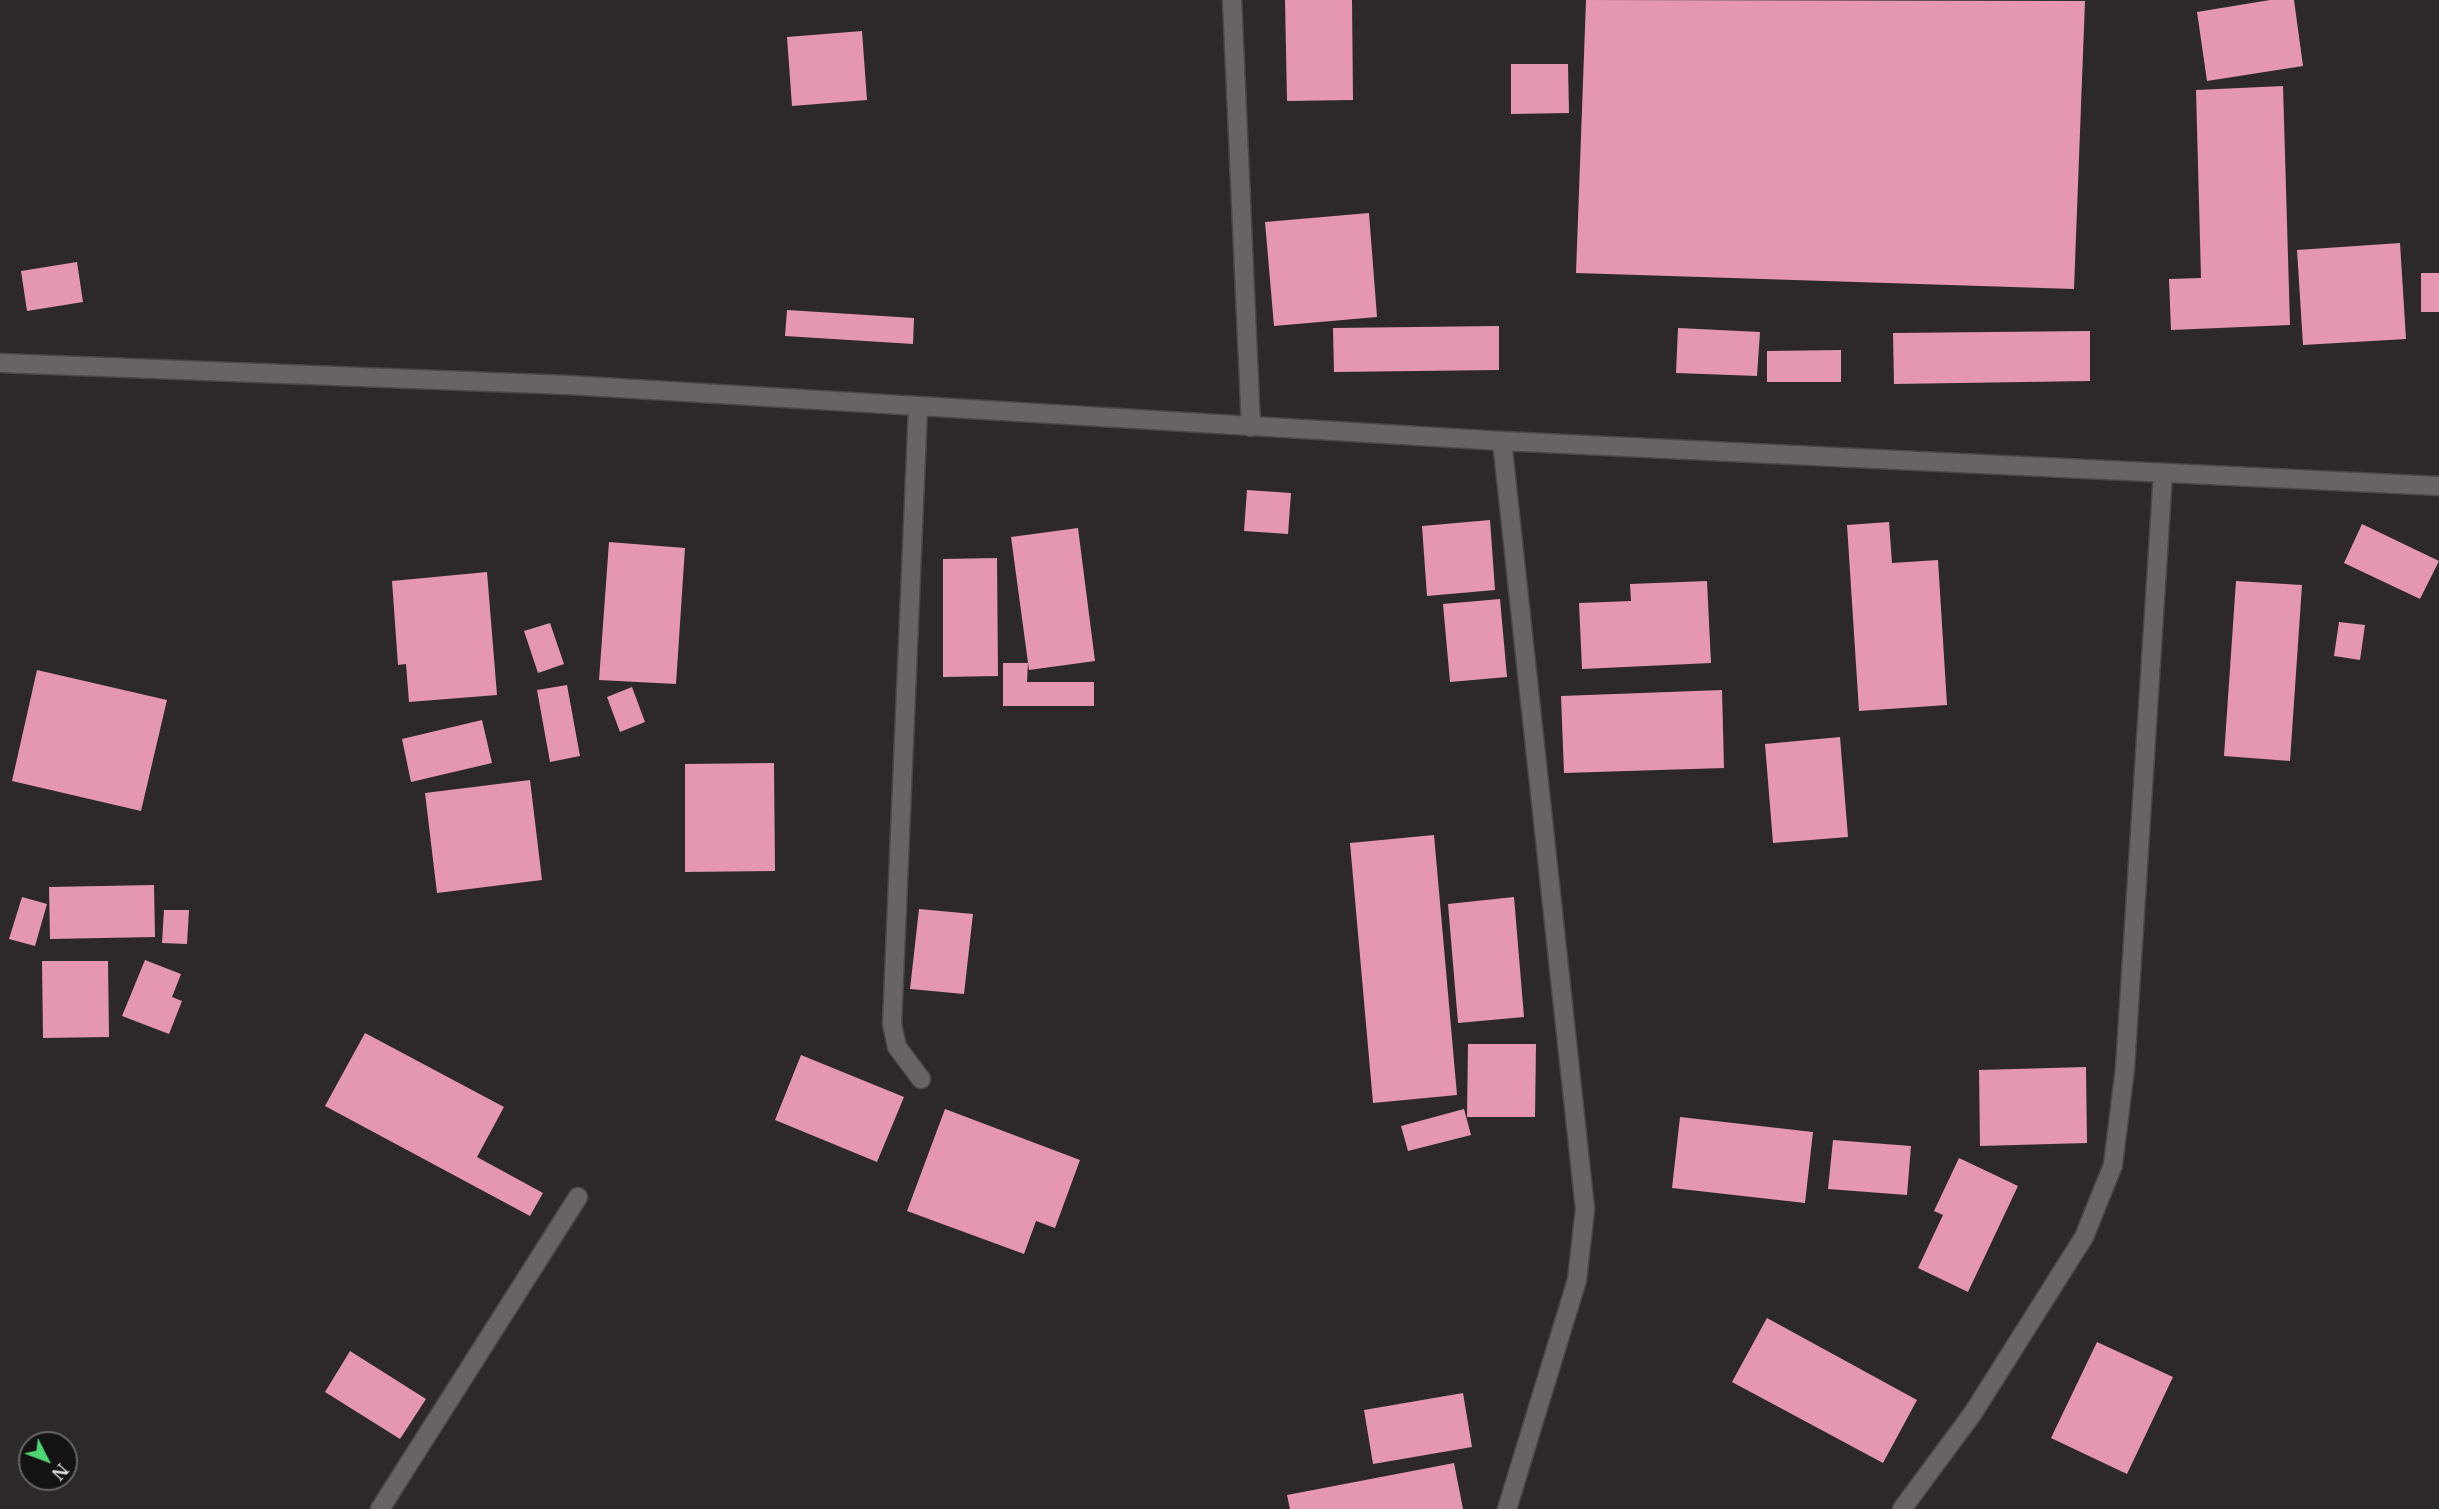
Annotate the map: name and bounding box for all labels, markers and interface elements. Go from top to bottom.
north arrow [18,1431,78,1491]
text: N [47,1459,72,1484]

